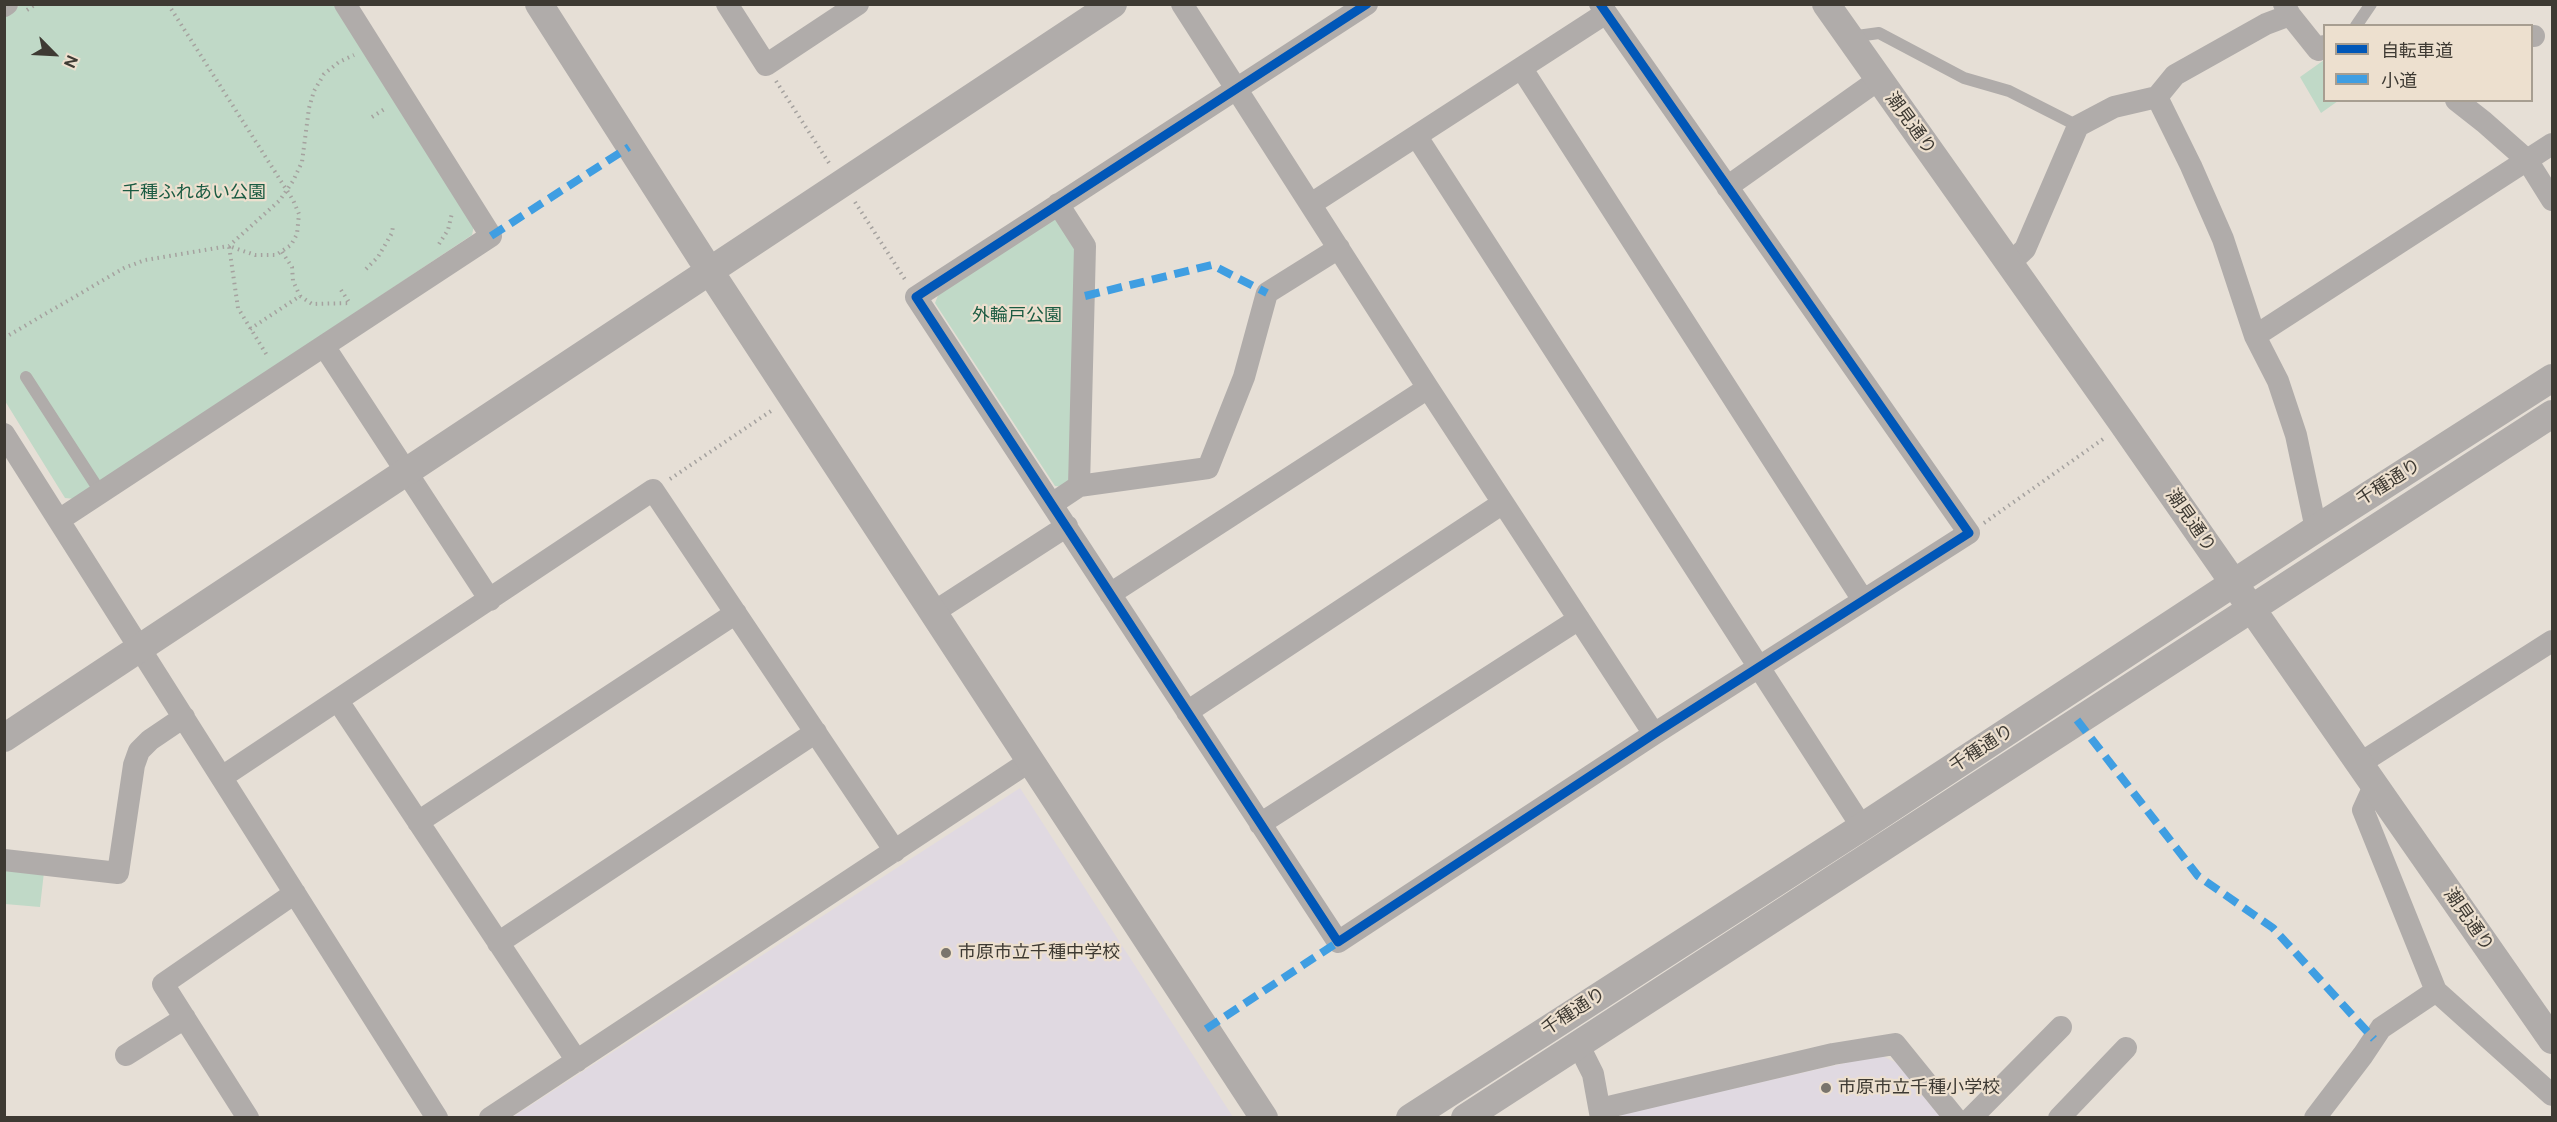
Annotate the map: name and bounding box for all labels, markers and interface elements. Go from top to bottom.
north arrow [24,24,84,84]
legend [2323,24,2533,102]
text: 自転車道 [2381,39,2453,63]
text: N [59,52,83,71]
text: 小道 [2381,69,2417,93]
street label: 潮見通り [1880,89,1940,159]
park label: 千種ふれあい公園 [122,182,266,204]
park label: 外輪戸公園 [972,305,1062,327]
street label: 千種通り [2353,455,2425,511]
street label: 潮見通り [2161,485,2219,557]
street label: 千種通り [1946,720,2018,778]
street label: 潮見通り [2439,884,2497,956]
place label: 市原市立千種中学校 [958,942,1120,964]
marker: 市原市立千種中学校 [939,946,953,960]
street label: 千種通り [1538,983,1610,1041]
place label: 市原市立千種小学校 [1838,1077,2000,1099]
marker: 市原市立千種小学校 [1819,1081,1833,1095]

